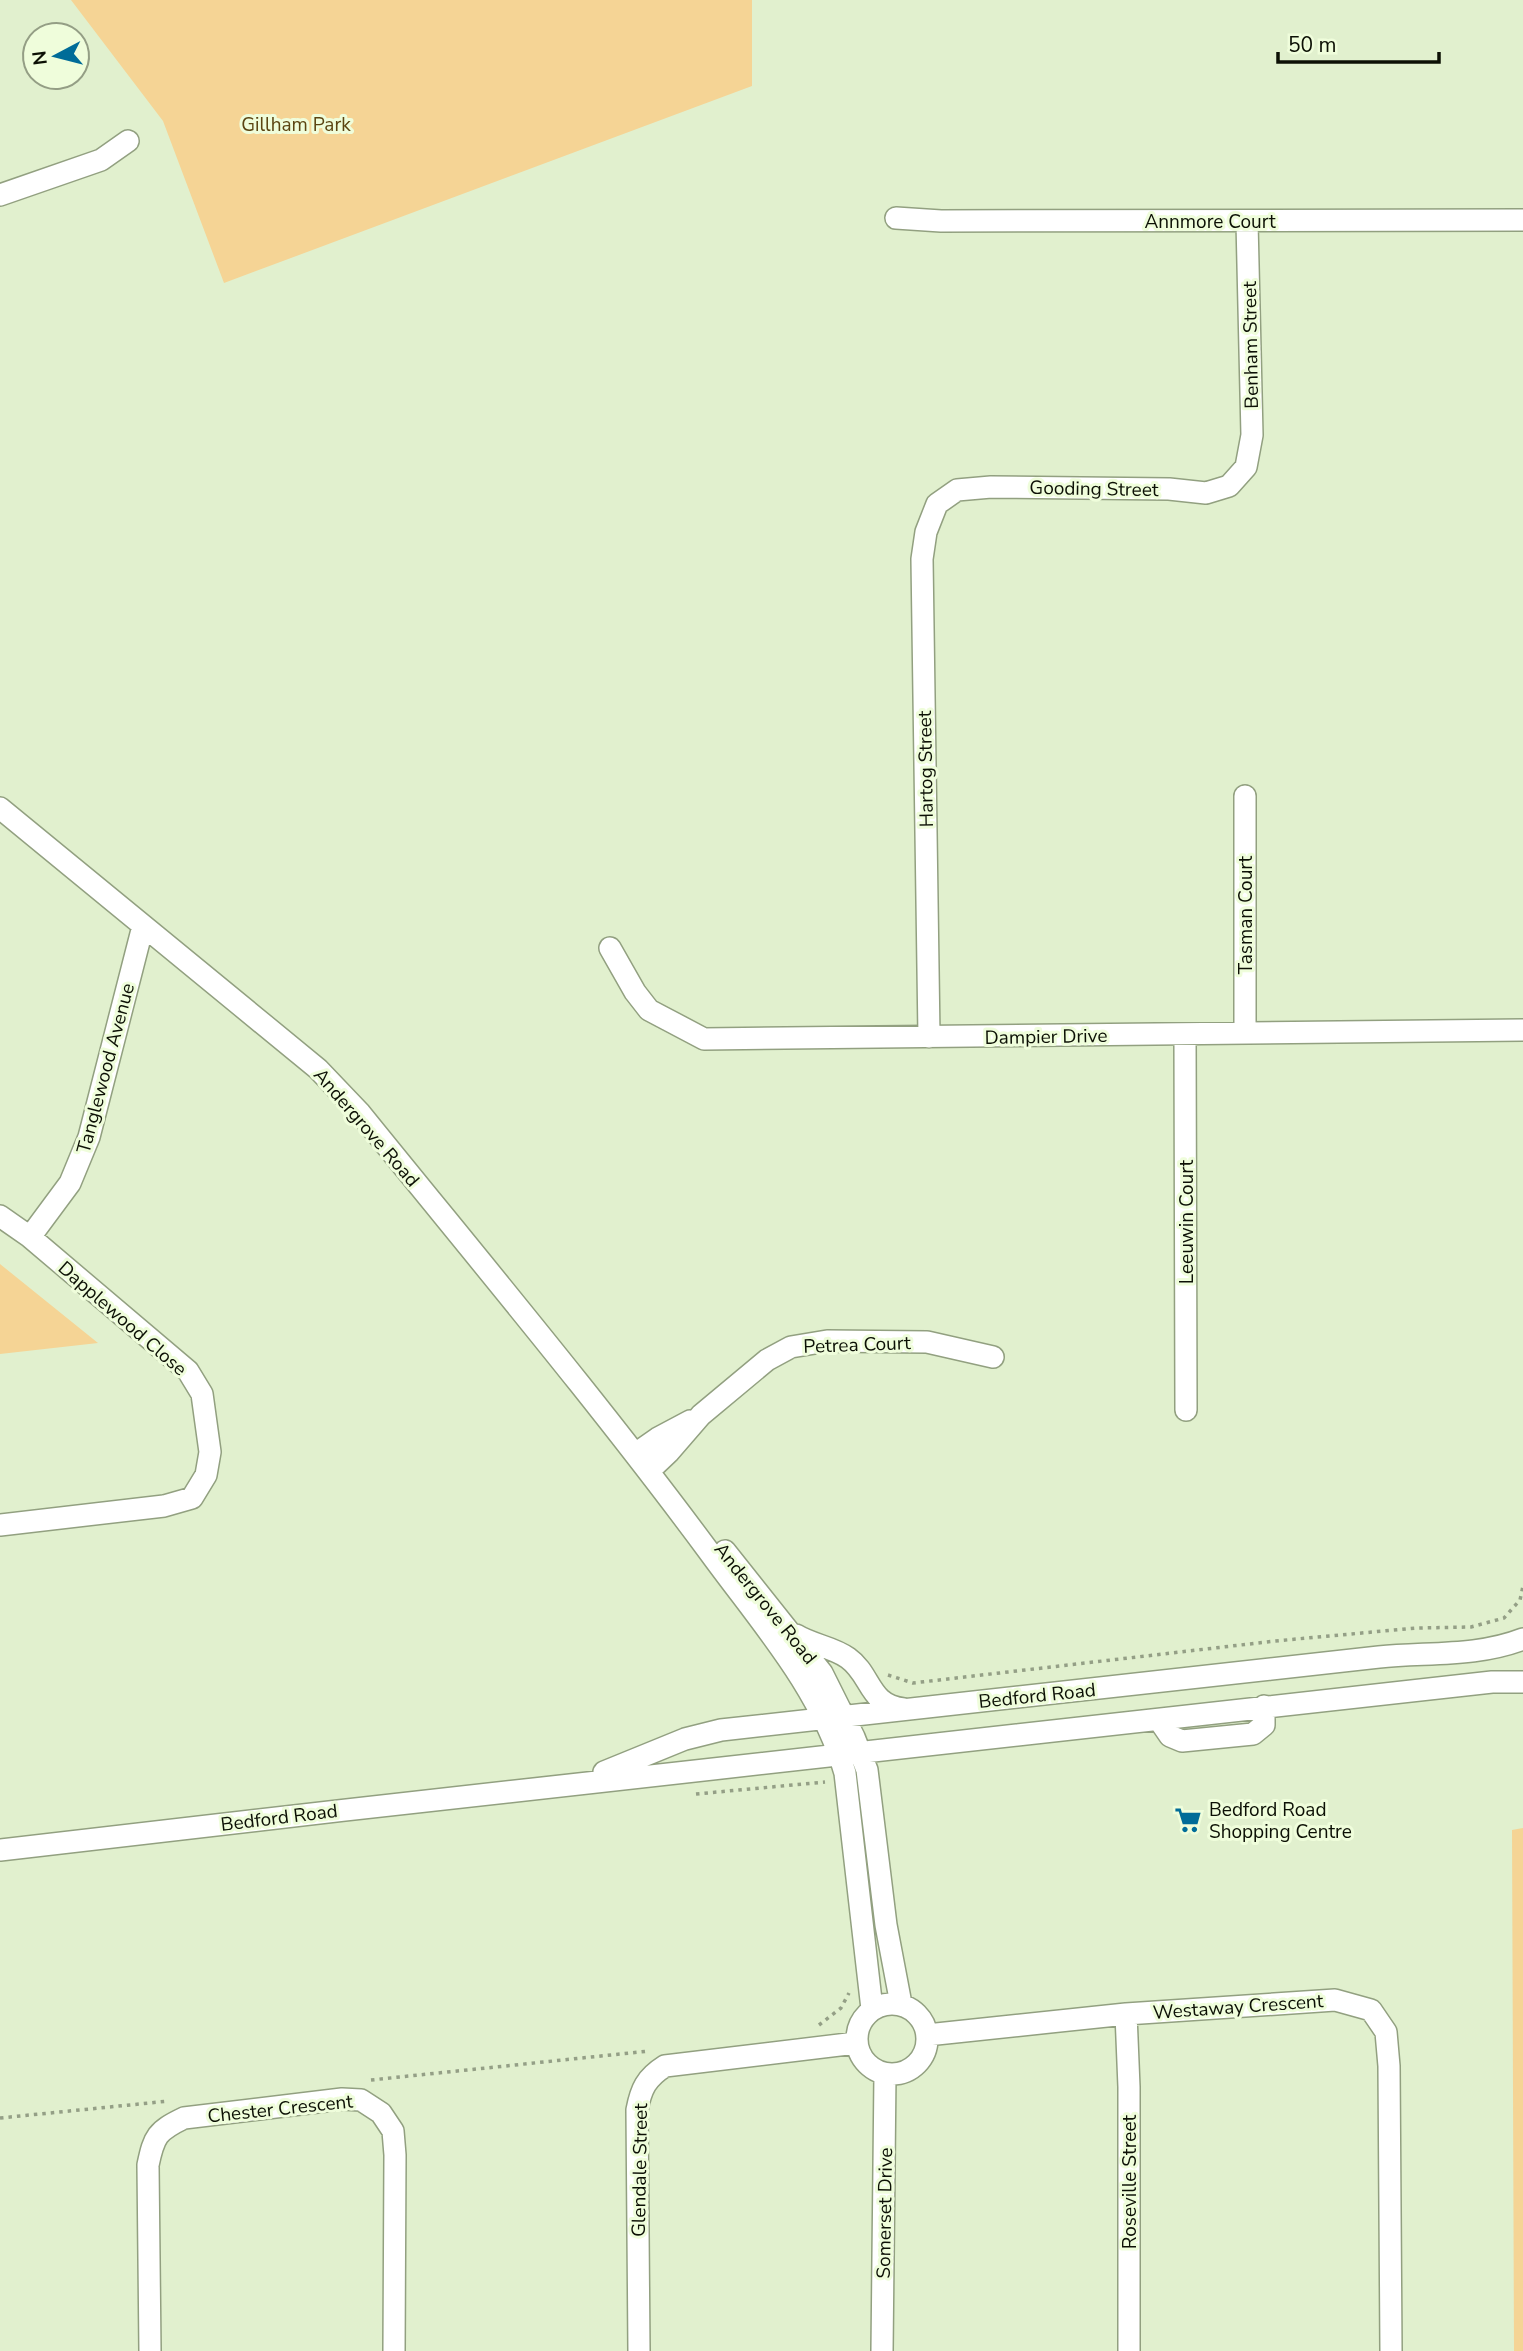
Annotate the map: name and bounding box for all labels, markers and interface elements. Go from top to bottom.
north arrow [21,21,91,91]
scale bar [1278,21,1439,65]
text: 50 m [1288,31,1337,59]
text: N [26,49,54,67]
park label: Gillham Park [241,112,351,138]
street label: Annmore Court [1144,209,1276,235]
street label: Benham Street [1237,281,1265,409]
street label: Gooding Street [1029,475,1159,503]
street label: Hartog Street [912,710,940,828]
street label: Tasman Court [1233,855,1259,974]
street label: Tanglewood Avenue [71,980,141,1156]
street label: Dampier Drive [984,1023,1108,1051]
street label: Andergrove Road [307,1063,425,1193]
street label: Leeuwin Court [1174,1159,1200,1284]
street label: Dapplewood Close [52,1256,192,1382]
street label: Petrea Court [803,1330,911,1360]
street label: Andergrove Road [708,1537,822,1670]
street label: Bedford Road [977,1677,1097,1715]
place label: Bedford Road Shopping Centre [1209,1797,1352,1845]
street label: Bedford Road [219,1798,339,1838]
supermarket icon: Bedford Road Shopping Centre [1173,1805,1203,1835]
street label: Westaway Crescent [1152,1988,1325,2026]
street label: Chester Crescent [206,2088,354,2130]
street label: Glendale Street [626,2103,654,2237]
street label: Roseville Street [1117,2114,1143,2249]
street label: Somerset Drive [871,2147,899,2279]

